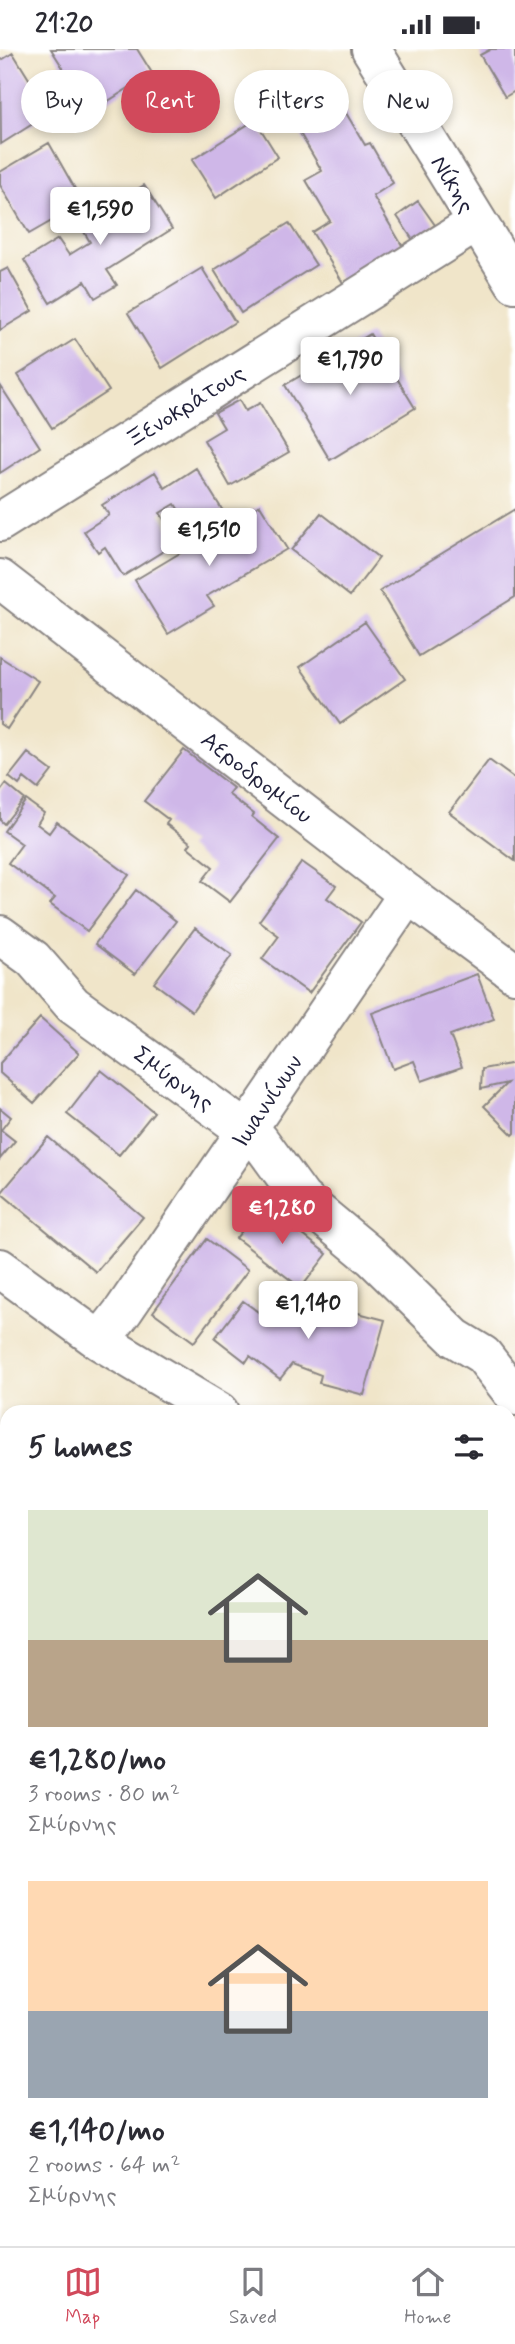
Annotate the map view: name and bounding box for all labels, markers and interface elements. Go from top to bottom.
text: 21:20 [35,8,93,42]
chip: Buy [21,70,107,133]
chip: Rent [121,70,220,133]
chip: Filters [234,70,349,133]
chip: New [363,70,453,133]
street label: Νίκης [422,150,481,219]
pin: €1,590 [43,187,157,247]
text: €1,590 [66,195,134,225]
pin: €1,790 [293,337,407,397]
text: €1,790 [317,345,383,375]
street label: Ξενοκράτους [120,358,251,456]
pin: €1,510 [152,509,266,568]
text: €1,510 [177,516,241,546]
street label: Αεροδρομίου [194,725,318,832]
street label: Σμύρνης [127,1040,220,1119]
street label: Ιωαννίνων [226,1049,311,1154]
pin: €1,280 [225,1187,339,1246]
text: €1,280 [248,1194,316,1224]
pin: €1,140 [251,1281,365,1341]
text: €1,140 [275,1289,341,1319]
text: 5 homes [28,1428,133,1467]
icon: filters [450,1428,488,1466]
icon: home [195,1555,321,1681]
text: €1,280/mo [28,1741,166,1780]
text: 3 rooms · 80 m² [28,1780,180,1810]
text: Σμύρνης [28,1810,116,1840]
icon: home [195,1926,321,2052]
text: €1,140/mo [28,2112,165,2151]
text: 2 rooms · 64 m² [28,2151,180,2181]
text: Σμύρνης [28,2181,116,2211]
tab: Map [64,2263,102,2330]
tab: Saved [229,2263,277,2330]
tab: Home [404,2263,451,2330]

